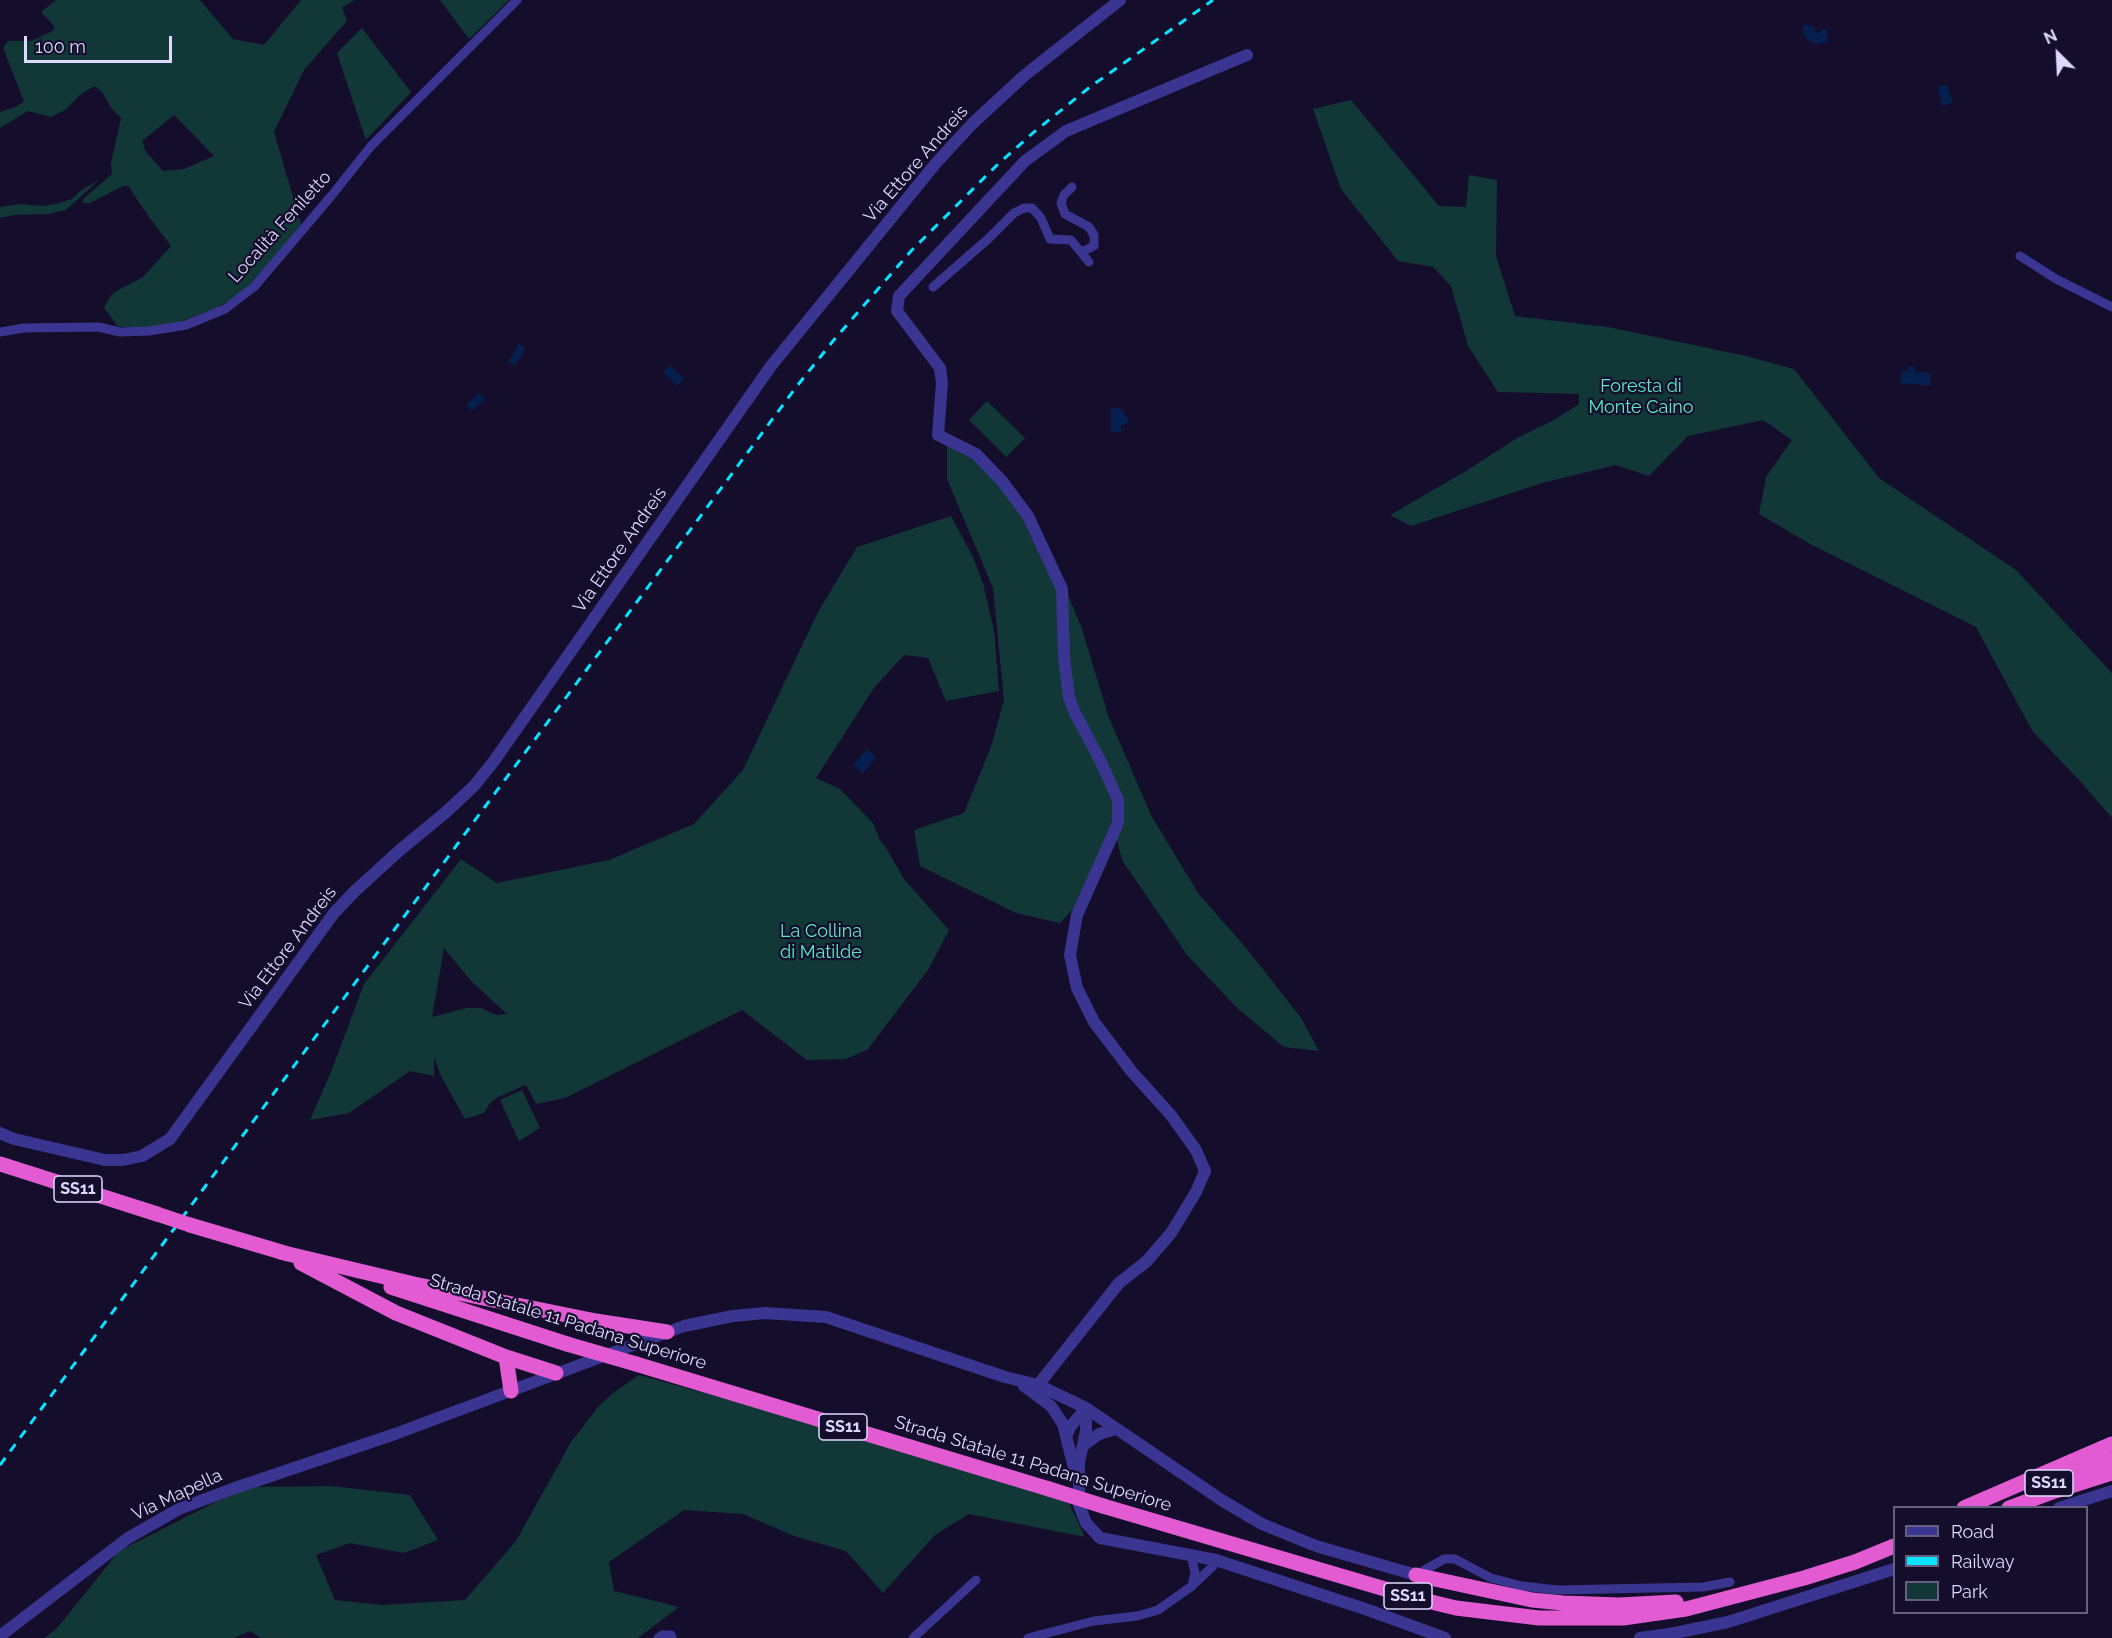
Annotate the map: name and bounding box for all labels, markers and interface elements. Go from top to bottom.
scale bar [27,24,176,62]
north arrow [2028,24,2088,84]
text: N [2041,26,2060,48]
text: 100 m [35,36,86,57]
street label: Via Ettore Andreis [859,101,973,227]
street label: Località Feniletto [224,167,336,287]
park label: Foresta di Monte Caino [1588,376,1694,418]
street label: Via Ettore Andreis [569,483,671,617]
street label: Via Ettore Andreis [235,882,341,1014]
park label: La Collina di Matilde [780,921,862,964]
road number: SS11 [54,1176,102,1202]
street label: Strada Statale 11 Padana Superiore [427,1269,709,1375]
street label: Strada Statale 11 Padana Superiore [892,1411,1174,1517]
road number: SS11 [819,1414,867,1440]
street label: Via Mapella [128,1465,226,1525]
road number: SS11 [2025,1470,2073,1496]
legend [1893,1506,2088,1614]
text: Road [1951,1521,1994,1542]
text: Railway [1951,1551,2015,1572]
text: Park [1951,1581,1988,1602]
road number: SS11 [1384,1583,1432,1609]

